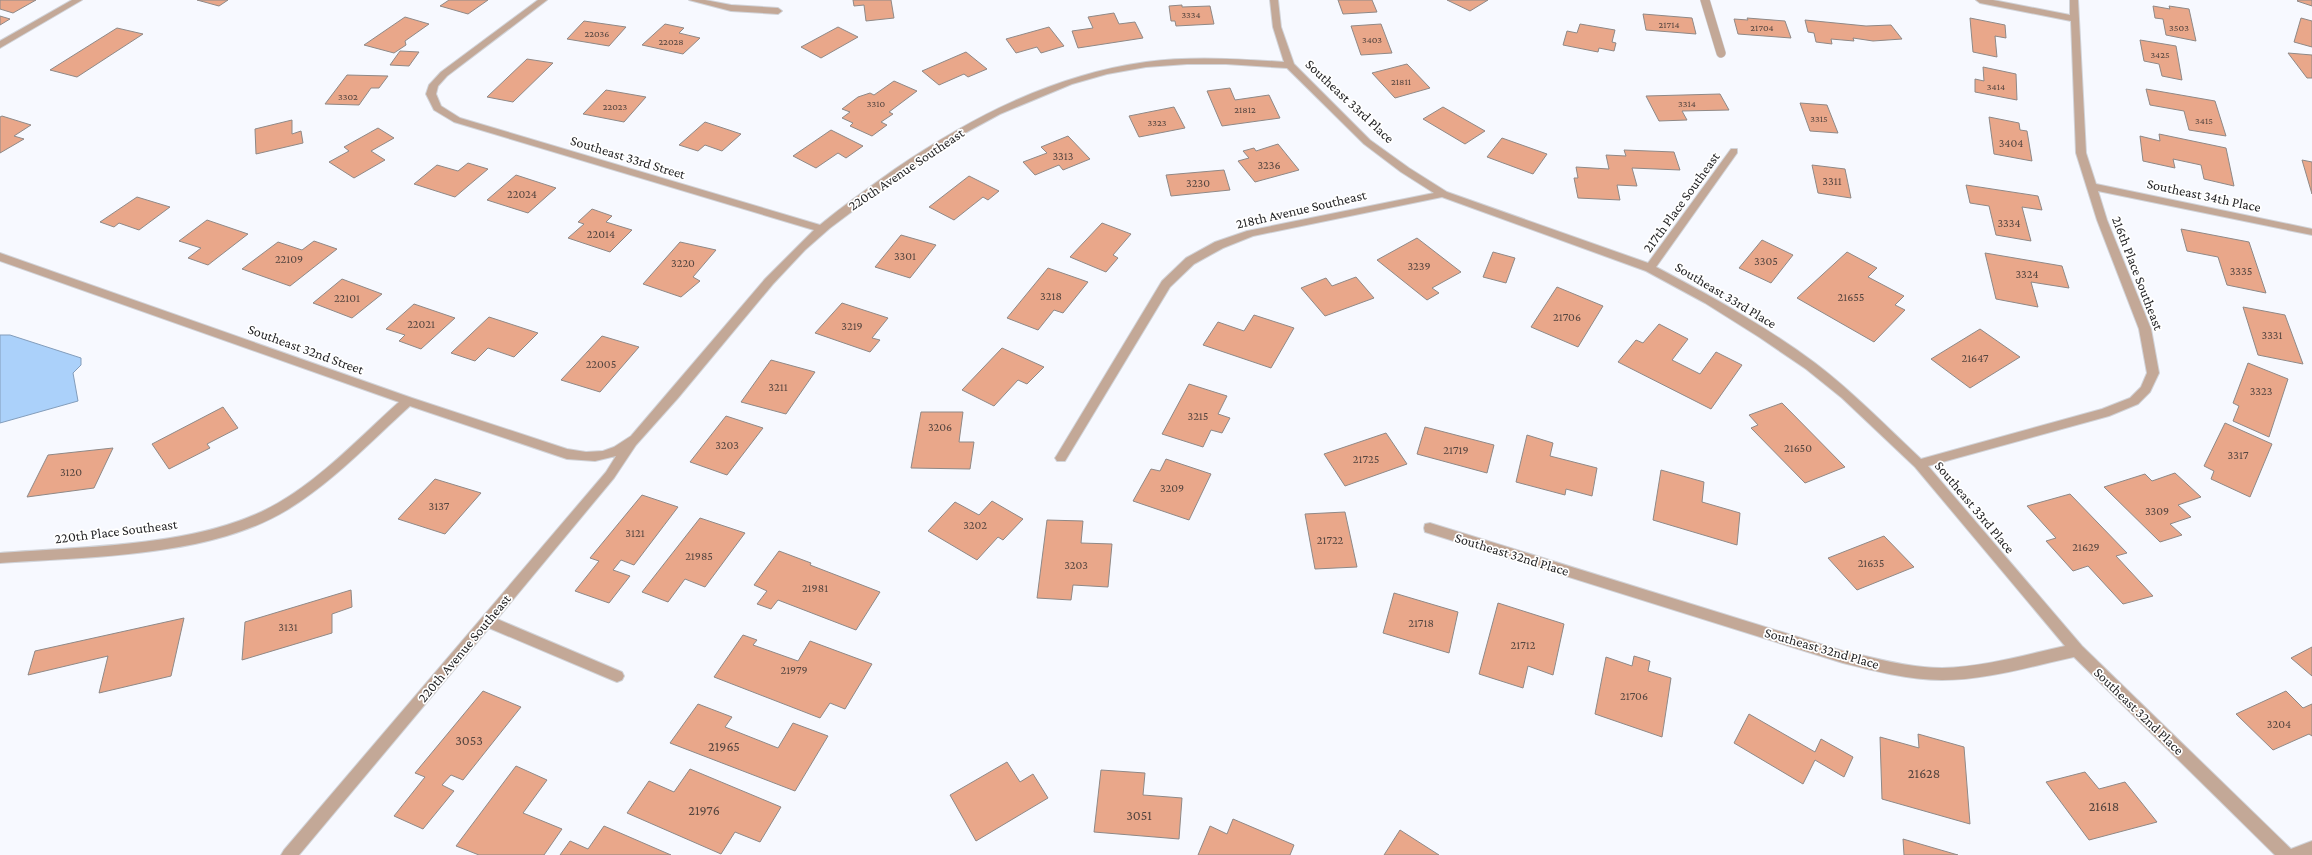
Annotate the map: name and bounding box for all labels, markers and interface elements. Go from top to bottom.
house number: 3334 [1181,9,1201,20]
house number: 21714 [1658,19,1680,30]
house number: 21704 [1750,22,1774,33]
house number: 3503 [2169,22,2189,33]
house number: 22036 [585,28,609,39]
house number: 3403 [1362,34,1382,45]
house number: 22028 [658,36,684,47]
house number: 3425 [2150,49,2170,60]
street label: Southeast 33rd Place [1302,56,1398,146]
house number: 21811 [1391,76,1411,87]
house number: 3414 [1987,81,2005,92]
house number: 3302 [338,91,358,102]
house number: 3310 [867,98,886,109]
house number: 3314 [1678,98,1696,109]
house number: 22023 [603,101,628,112]
house number: 21812 [1234,104,1256,115]
house number: 3315 [1810,113,1828,124]
house number: 3415 [2195,115,2213,126]
house number: 3323 [1148,117,1167,128]
street label: 220th Avenue Southeast [845,124,967,214]
street label: Southeast 33rd Street [569,132,688,182]
house number: 3404 [1999,136,2023,150]
street label: 217th Place Southeast [1639,148,1723,255]
house number: 3313 [1052,149,1074,163]
house number: 3236 [1257,158,1281,172]
house number: 3311 [1822,174,1842,188]
street label: Southeast 34th Place [2146,175,2262,215]
house number: 3230 [1186,176,1210,190]
street label: 218th Avenue Southeast [1234,186,1368,232]
house number: 22024 [507,187,537,201]
street label: 216th Place Southeast [2109,214,2167,333]
house number: 3334 [1997,216,2021,230]
house number: 22014 [587,227,615,241]
house number: 3301 [894,249,916,263]
house number: 22109 [275,252,303,266]
house number: 3305 [1754,254,1778,268]
house number: 3220 [671,256,695,270]
street label: Southeast 33rd Place [1672,258,1780,332]
house number: 3239 [1407,259,1431,273]
house number: 3335 [2230,264,2252,278]
house number: 3324 [2015,267,2039,281]
house number: 3218 [1040,289,1062,303]
house number: 21655 [1838,290,1864,304]
house number: 22101 [334,291,360,305]
house number: 21706 [1553,310,1581,324]
house number: 22021 [407,317,435,331]
house number: 3219 [841,319,863,333]
street label: Southeast 32nd Street [246,321,366,378]
house number: 3331 [2262,328,2282,342]
house number: 21647 [1961,351,1989,365]
house number: 22005 [586,357,616,371]
house number: 3211 [768,380,788,394]
house number: 3323 [2250,384,2273,398]
house number: 3215 [1188,409,1209,423]
house number: 3206 [928,420,952,434]
house number: 3203 [715,438,739,452]
house number: 21650 [1784,441,1812,455]
house number: 21719 [1443,443,1469,457]
house number: 3317 [2228,448,2249,462]
house number: 21725 [1353,452,1379,466]
street label: Southeast 33rd Place [1932,458,2018,556]
house number: 3120 [60,465,82,479]
house number: 3209 [1160,481,1184,495]
house number: 3137 [429,499,450,513]
house number: 3309 [2145,504,2169,518]
street label: 220th Place Southeast [54,515,179,546]
house number: 3202 [963,518,987,532]
house number: 3121 [625,526,645,540]
street label: Southeast 32nd Place [1453,529,1571,579]
house number: 21722 [1317,533,1344,547]
house number: 21629 [2072,540,2100,554]
house number: 21985 [685,549,713,563]
house number: 21635 [1858,556,1884,570]
house number: 3203 [1064,558,1088,572]
house number: 21981 [802,581,828,595]
street label: 220th Avenue Southeast [414,591,514,705]
house number: 21718 [1408,616,1434,630]
house number: 3131 [278,620,298,634]
street label: Southeast 32nd Place [1763,624,1881,672]
house number: 21712 [1511,638,1536,652]
house number: 21979 [780,663,808,677]
street label: Southeast 32nd Place [2091,664,2187,758]
house number: 21706 [1620,689,1648,703]
house number: 3204 [2267,717,2291,731]
house number: 3053 [455,732,483,748]
house number: 21965 [708,738,740,754]
house number: 21628 [1908,765,1940,781]
house number: 21618 [2089,798,2119,814]
house number: 21976 [688,802,720,818]
house number: 3051 [1126,807,1152,823]

